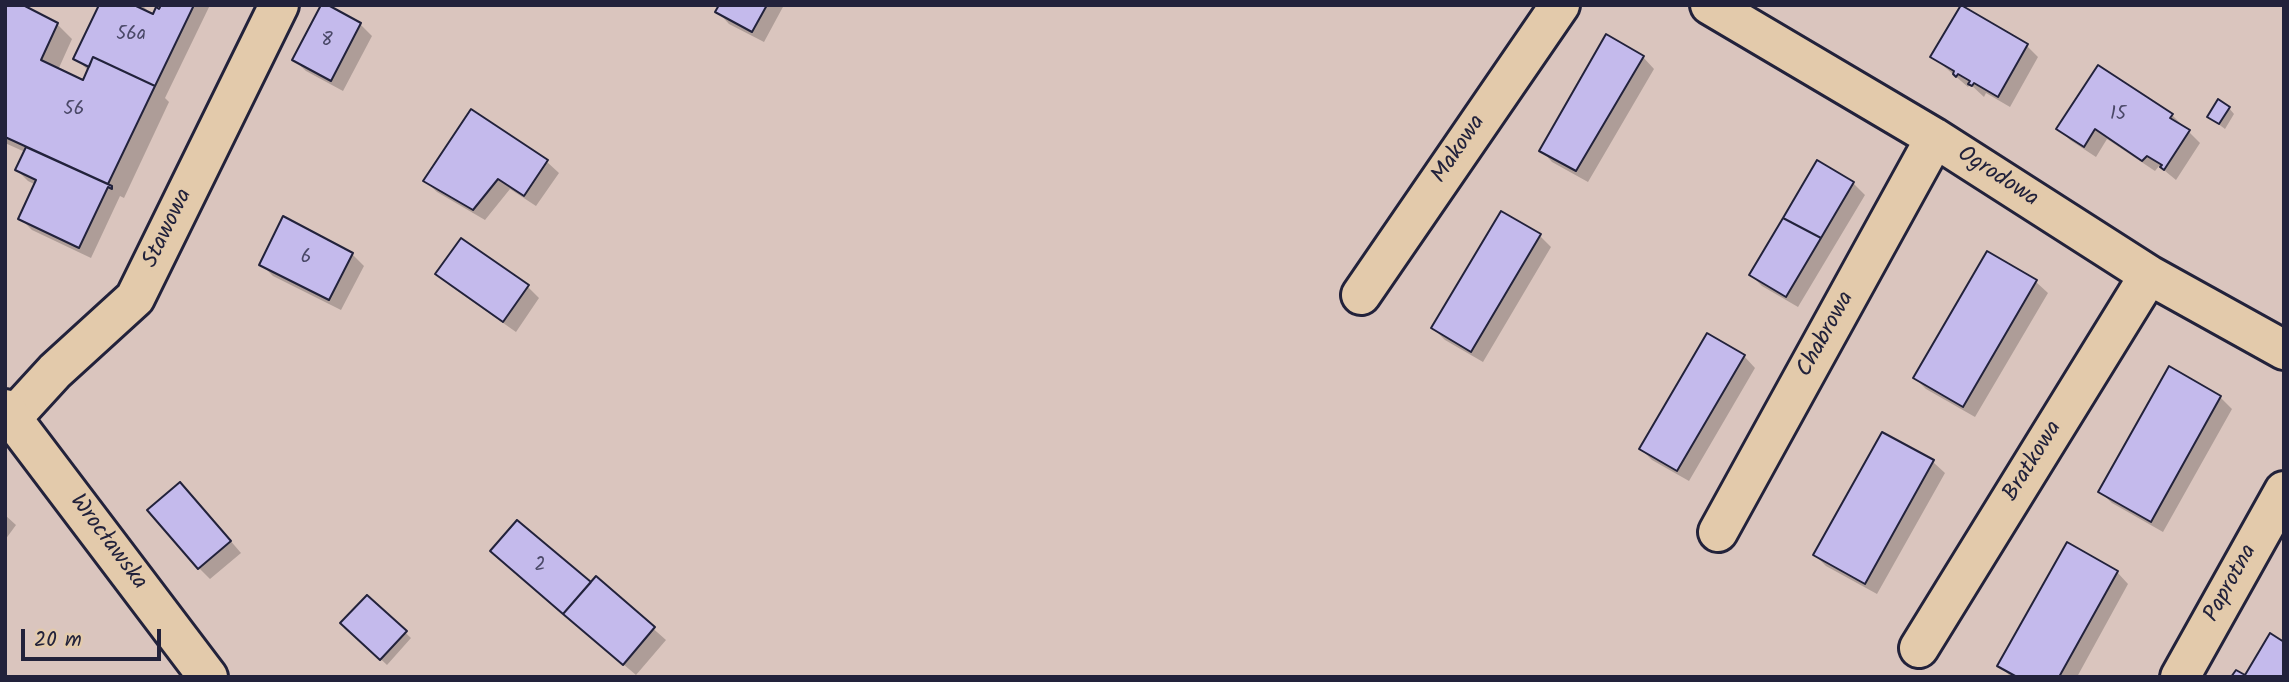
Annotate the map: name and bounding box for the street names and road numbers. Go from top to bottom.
street label: Makowa [1427,111,1493,189]
street label: Ogrodowa [1951,142,2043,214]
street label: Stawowa [138,185,200,273]
street label: Chabrowa [1792,288,1862,382]
street label: Bratkowa [1999,417,2069,507]
street label: Wrocławska [62,490,152,596]
street label: Paprotna [2200,540,2264,628]

